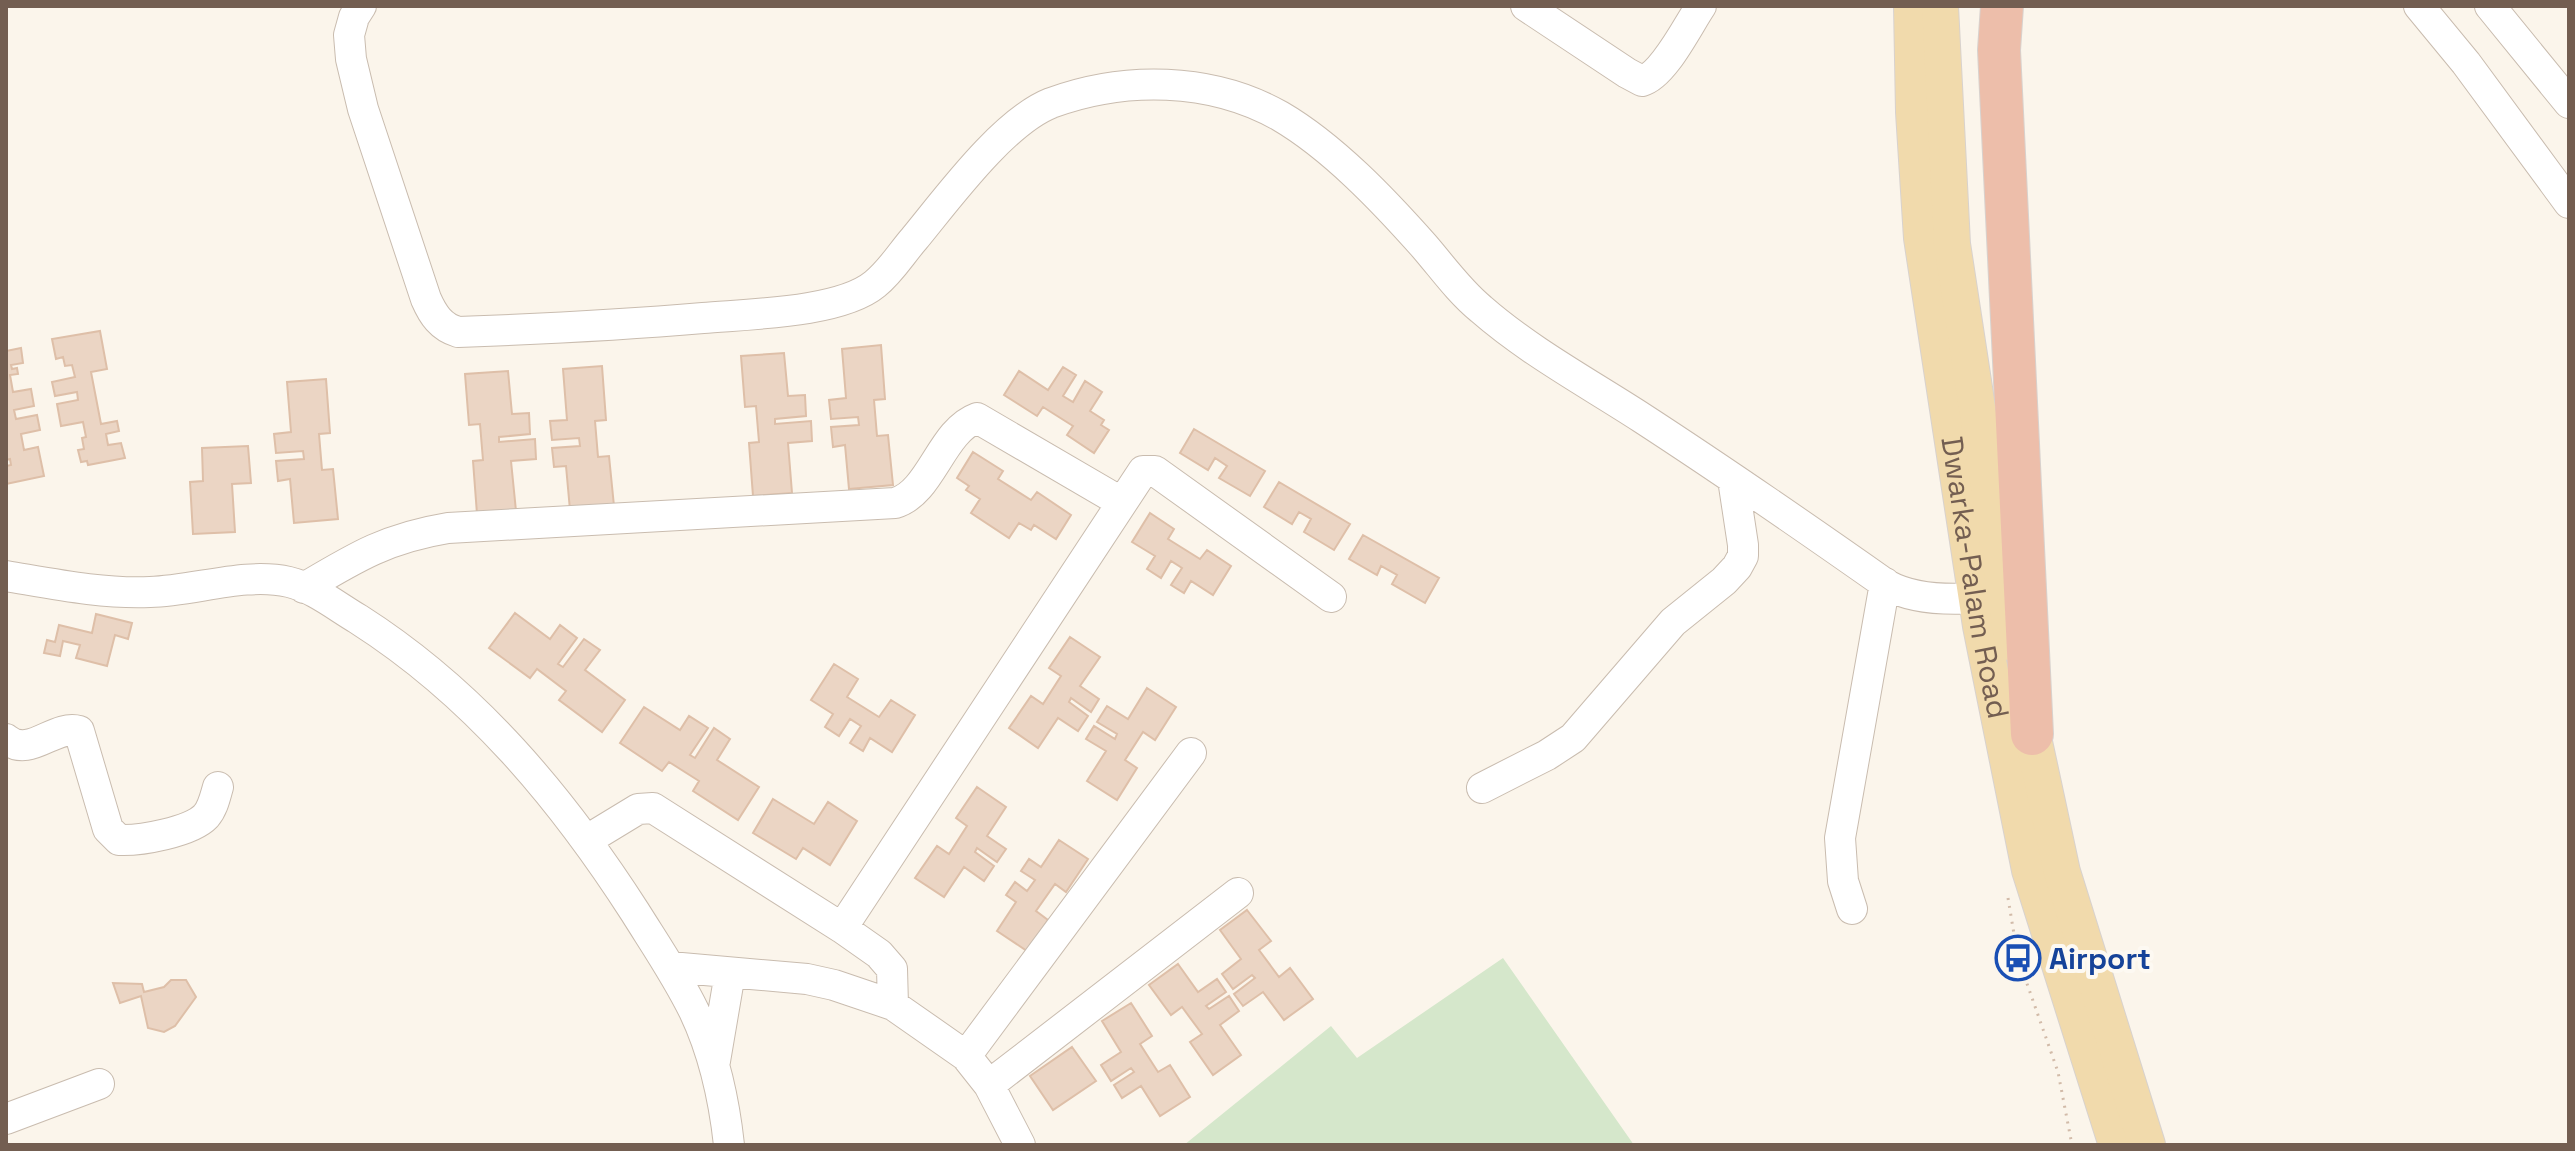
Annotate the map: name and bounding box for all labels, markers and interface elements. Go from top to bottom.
street label: Dwarka-Palam Road [1933,434,2019,722]
bus stop icon: Airport [1994,934,2042,982]
place label: Airport [2049,939,2151,978]

